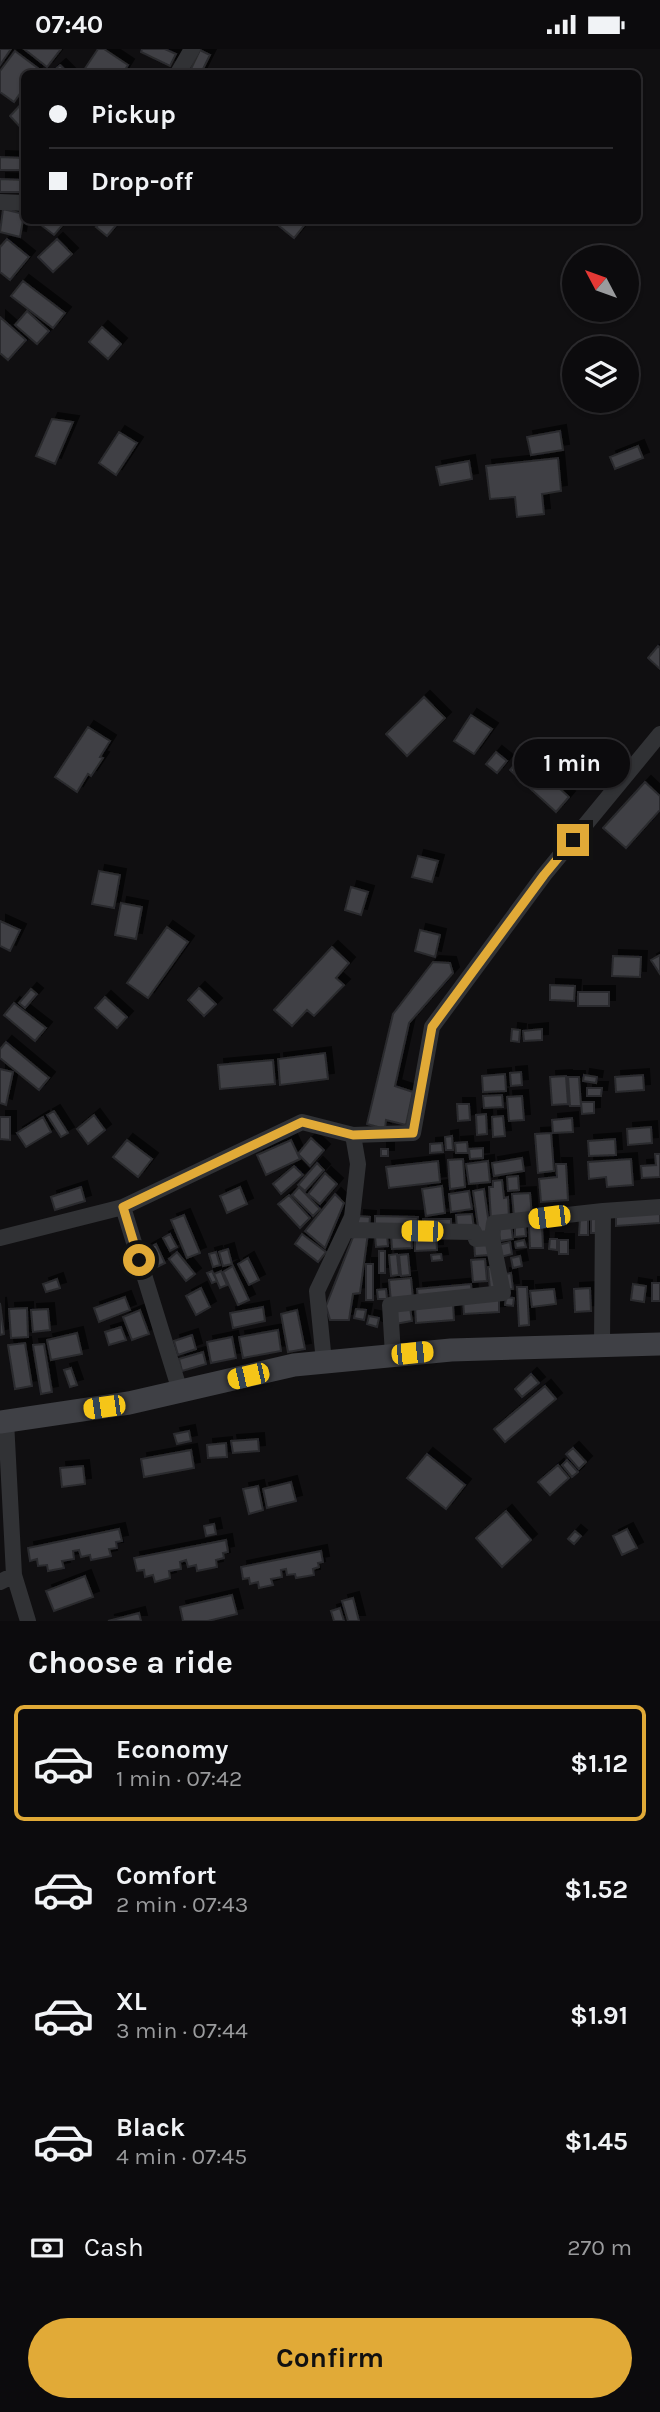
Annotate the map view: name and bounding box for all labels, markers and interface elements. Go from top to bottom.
text: 07:40 [35,9,103,40]
text: Pickup [91,99,176,130]
text: Drop-off [91,166,193,197]
north arrow [562,245,639,322]
map controls [562,245,639,413]
button: layers [562,336,639,413]
callout: 1 min [515,739,631,787]
text: 1 min [543,750,601,777]
route end [557,824,589,856]
car [527,1204,572,1230]
car [401,1220,444,1242]
route start [123,1244,155,1276]
car [391,1340,434,1366]
car [226,1361,271,1391]
car [82,1394,127,1420]
text: Choose a ride [28,1644,233,1681]
icon: car [32,1732,95,1795]
text: Economy [116,1734,228,1765]
text: $1.12 [570,1748,628,1779]
text: 1 min · 07:42 [116,1765,242,1792]
icon: car [32,1858,95,1921]
text: Comfort [116,1860,217,1891]
text: $1.52 [564,1874,628,1905]
text: 2 min · 07:43 [116,1891,248,1918]
icon: car [32,1984,95,2047]
text: XL [116,1986,147,2017]
text: $1.91 [570,2000,628,2031]
text: 3 min · 07:44 [116,2017,248,2044]
icon: car [32,2110,95,2173]
text: Black [116,2112,185,2143]
text: $1.45 [565,2126,628,2157]
text: 4 min · 07:45 [116,2143,247,2170]
icon: cash [28,2229,66,2267]
text: Cash [84,2232,144,2263]
text: 270 m [567,2234,632,2261]
button: Confirm [28,2318,632,2398]

